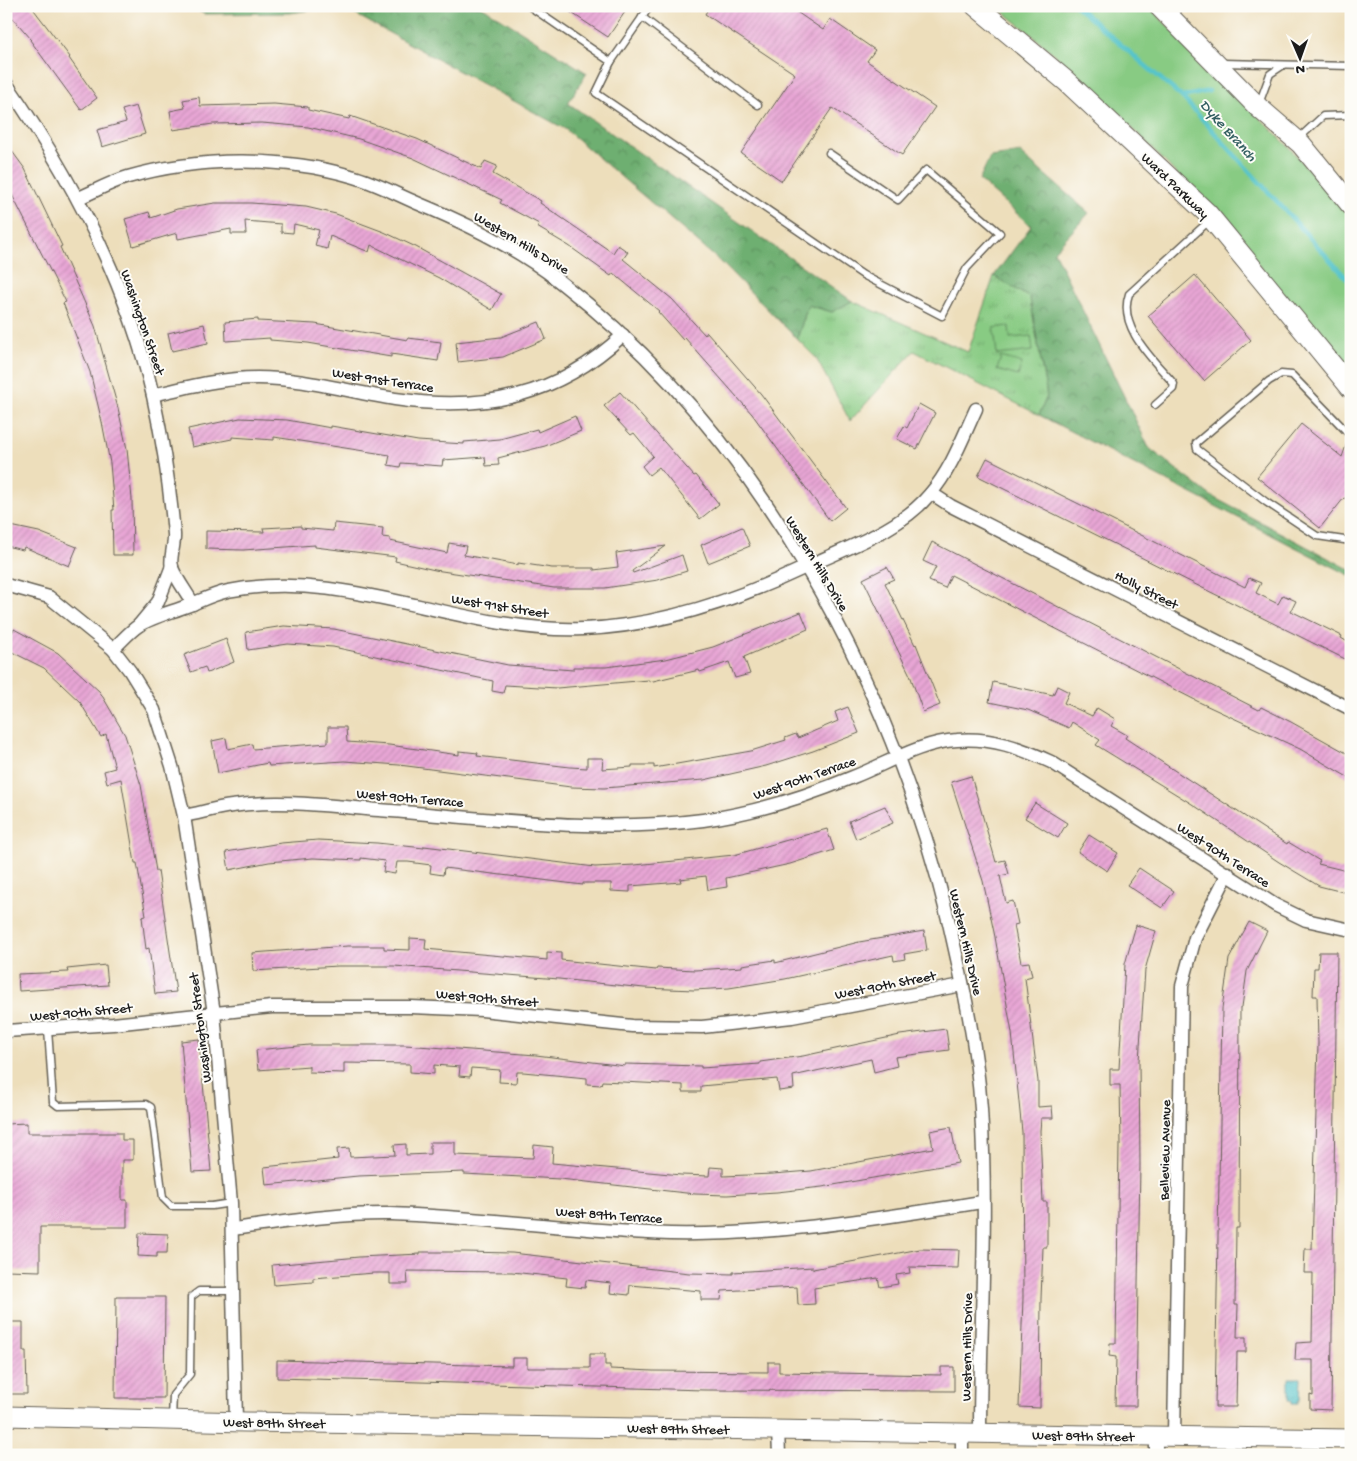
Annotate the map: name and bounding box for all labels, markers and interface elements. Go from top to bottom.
north arrow [1274,32,1324,82]
text: N [1296,60,1305,77]
water label: Dyke Branch [1195,97,1261,167]
street label: Ward Parkway [1137,150,1212,224]
street label: Western Hills Drive [470,209,572,280]
street label: Washington Street [116,268,168,379]
street label: West 91st Terrace [331,365,435,398]
street label: Western Hills Drive [781,513,851,616]
street label: Holly Street [1111,568,1182,615]
street label: West 91st Street [450,591,550,624]
street label: West 90th Terrace [751,754,859,805]
street label: West 90th Terrace [356,786,465,813]
street label: West 90th Terrace [1173,820,1273,893]
street label: Western Hills Drive [944,888,985,998]
street label: West 90th Street [834,968,939,1005]
street label: Washington Street [186,971,217,1083]
street label: West 90th Street [435,987,540,1013]
street label: West 90th Street [30,1000,134,1026]
street label: Belleview Avenue [1157,1099,1176,1201]
street label: West 89th Terrace [555,1204,663,1229]
street label: Western Hills Drive [959,1292,978,1401]
street label: West 89th Street [223,1415,326,1434]
street label: West 89th Street [627,1421,730,1440]
street label: West 89th Street [1032,1428,1135,1447]

